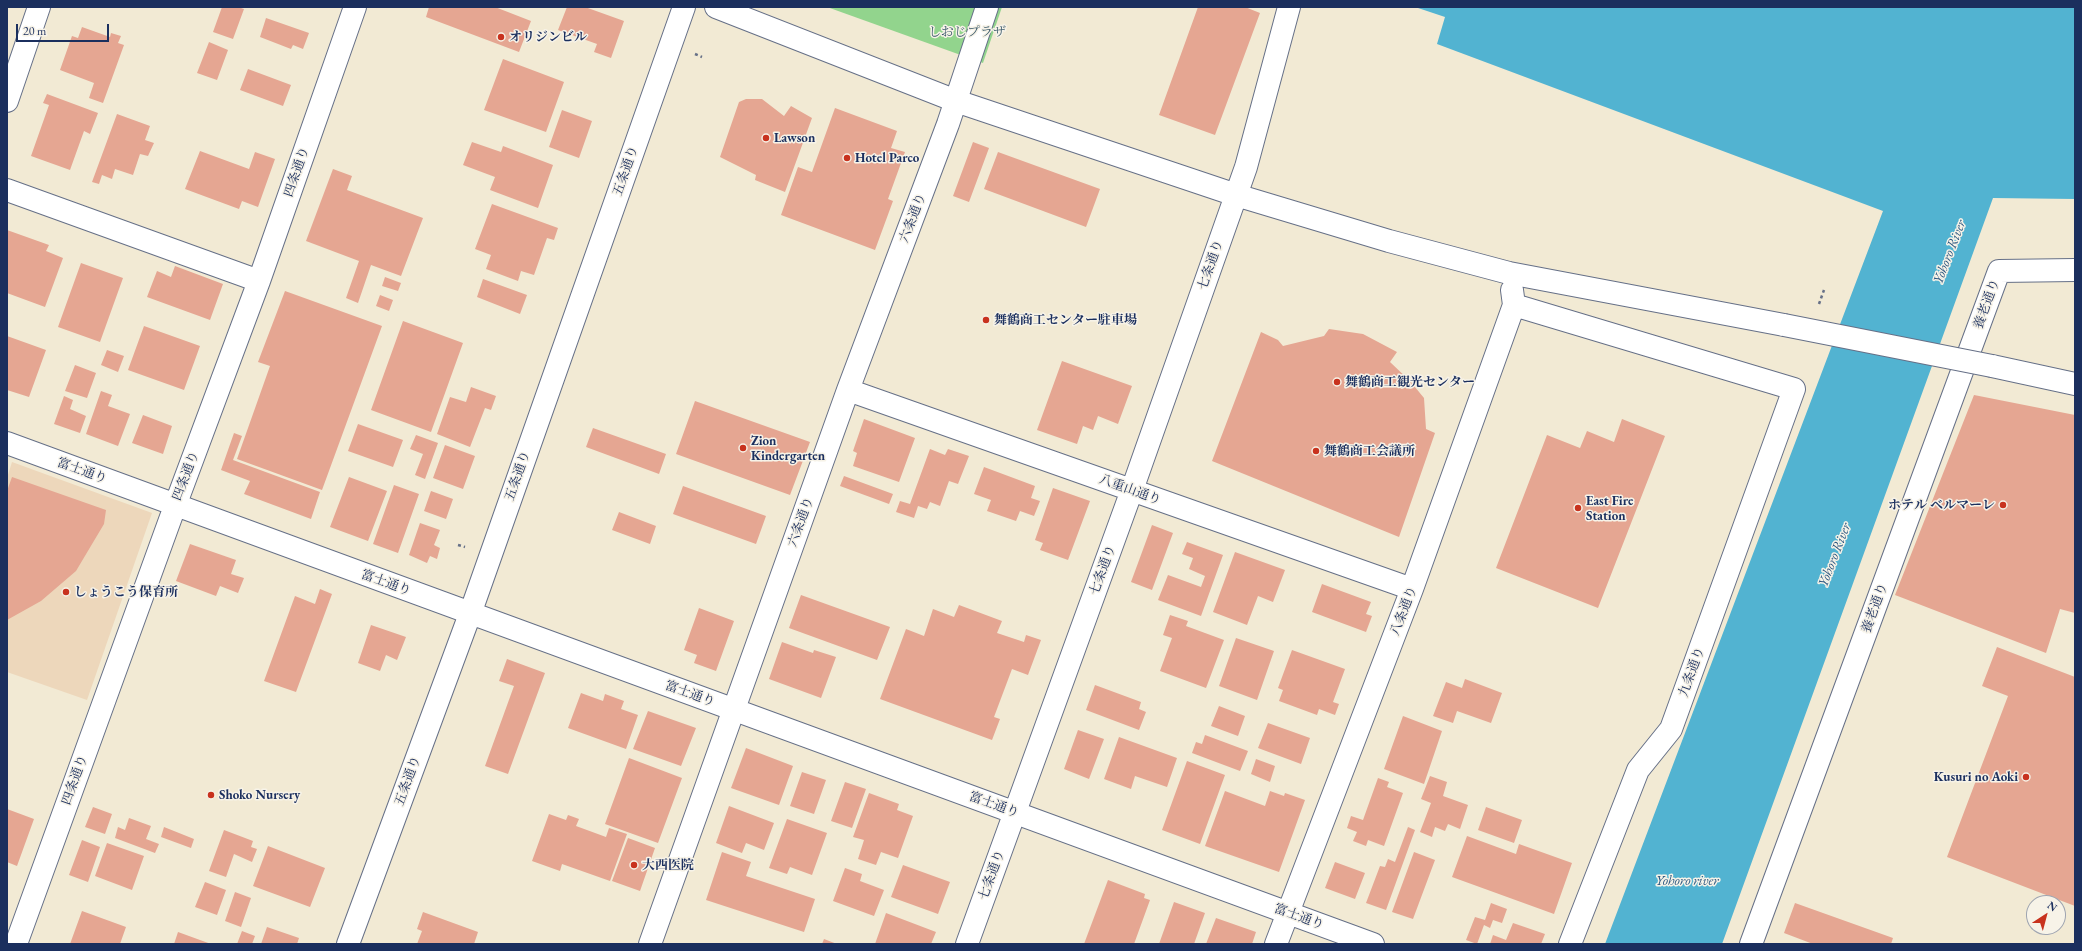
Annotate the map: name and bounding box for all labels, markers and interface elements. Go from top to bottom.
scale bar [18,16,111,42]
text: 20 m [23,23,46,39]
park label: しおじプラザ [928,24,1006,40]
place label: オリジンビル [509,29,587,45]
marker: オリジンビル [496,32,506,42]
place label: Lawson [774,130,815,146]
marker: Lawson [761,133,771,143]
street label: 五条通り [610,144,642,198]
street label: 四条通り [281,145,313,199]
place label: Hotel Parco [855,150,919,166]
marker: Hotel Parco [842,153,852,163]
street label: 六条通り [896,191,930,245]
water label: Yohoro River [1930,218,1970,286]
street label: 七条通り [1195,238,1227,292]
street label: 養老通り [1971,277,2003,331]
place label: 舞鶴商工センター駐車場 [994,312,1137,328]
marker: 舞鶴商工センター駐車場 [981,315,991,325]
place label: 舞鶴商工観光センター [1345,374,1475,390]
marker: 舞鶴商工観光センター [1332,377,1342,387]
place label: Zion Kindergarten [751,433,825,464]
marker: Zion Kindergarten [738,443,748,453]
place label: 舞鶴商工会議所 [1324,443,1415,459]
marker: 舞鶴商工会議所 [1311,446,1321,456]
street label: 四条通り [169,449,203,503]
street label: 五条通り [502,449,534,503]
street label: 富士通り [55,455,109,487]
street label: 八重山通り [1097,472,1163,508]
place label: East Fire Station [1586,493,1633,524]
street label: 六条通り [785,495,817,549]
place label: ホテル ベルマーレ [1888,497,1995,513]
marker: ホテル ベルマーレ [1998,500,2008,510]
marker: East Fire Station [1573,503,1583,513]
water label: Yohoro River [1815,521,1855,589]
street label: 七条通り [1087,543,1119,597]
street label: 富士通り [359,567,413,599]
street label: 養老通り [1859,581,1891,635]
place label: しょうこう保育所 [74,584,178,600]
street label: 八条通り [1387,584,1421,638]
marker: しょうこう保育所 [61,587,71,597]
street label: 九条通り [1676,645,1708,699]
street label: 富士通り [663,678,717,710]
street label: 四条通り [59,753,91,807]
street label: 五条通り [392,754,424,808]
place label: Kusuri no Aoki [1934,769,2018,785]
marker: Kusuri no Aoki [2021,772,2031,782]
place label: Shoko Nursery [219,787,300,803]
street label: 富士通り [967,789,1021,821]
marker: Shoko Nursery [206,790,216,800]
street label: 七条通り [976,848,1008,902]
place label: 大西医院 [642,857,694,873]
marker: 大西医院 [629,860,639,870]
water label: Yohoro river [1656,873,1718,889]
north arrow [2026,895,2066,935]
text: N [2045,898,2060,914]
street label: 富士通り [1272,901,1326,933]

